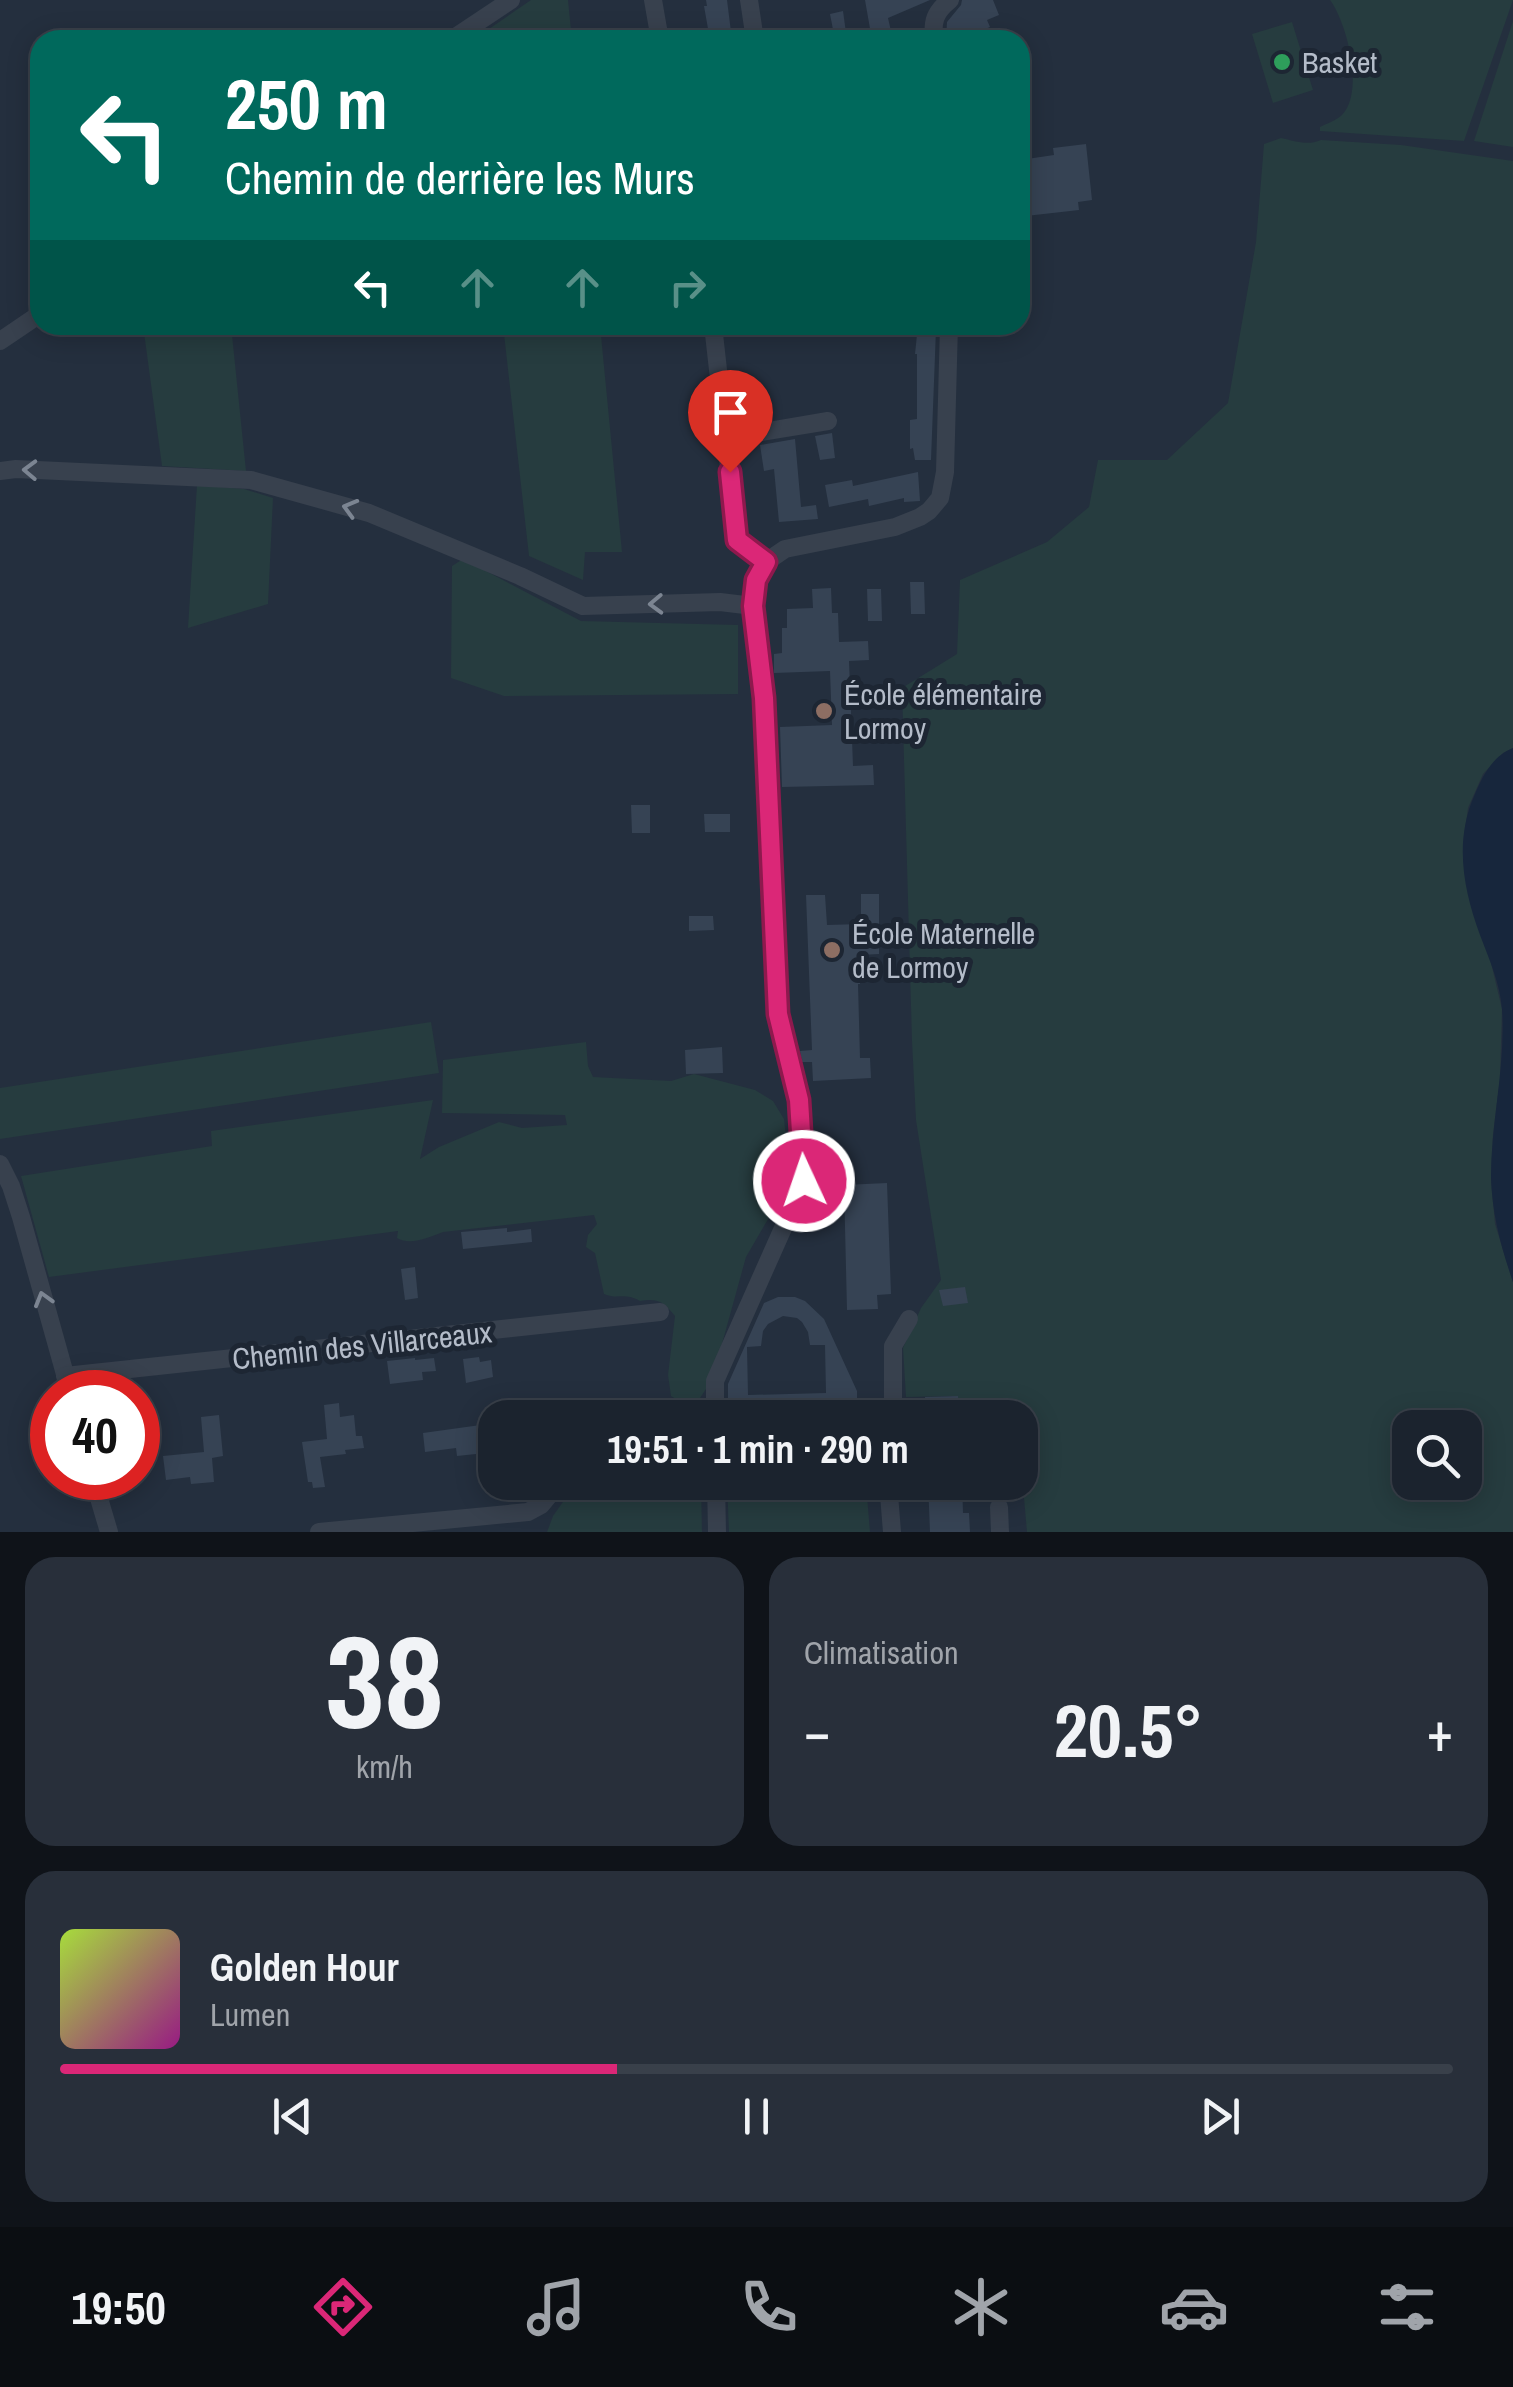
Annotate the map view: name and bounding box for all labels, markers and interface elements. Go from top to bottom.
place label: Basket [1302,42,1377,82]
marker: Basket [1271,51,1293,73]
text: 250 m [225,57,388,151]
icon: left [60,70,190,200]
text: Chemin de derrière les Murs [225,147,695,208]
icon: left [345,260,400,315]
icon: ahead [450,260,505,315]
icon: ahead [555,260,610,315]
icon: right [660,260,715,315]
pin [688,370,773,473]
icon: arrive [703,385,758,440]
one-way arrow [21,459,37,480]
one-way arrow [343,499,360,520]
one-way arrow [647,593,663,614]
place label: École élémentaire Lormoy [844,674,1042,748]
marker: École élémentaire Lormoy [813,700,835,722]
place label: École Maternelle de Lormoy [852,913,1035,987]
marker: École Maternelle de Lormoy [821,939,843,961]
position arrow [752,1129,856,1233]
one-way arrow [34,1291,55,1308]
street label: Chemin des Villarceaux [230,1311,494,1379]
speed limit sign: 40 [30,1370,160,1500]
map controls [1392,1410,1482,1500]
button: search [1392,1410,1482,1500]
text: 19:51 · 1 min · 290 m [607,1424,909,1475]
text: 38 [325,1592,444,1768]
text: Climatisation [804,1631,959,1674]
text: 20.5° [1054,1679,1203,1780]
text: − [804,1694,830,1768]
text: + [1427,1694,1453,1768]
text: km/h [356,1745,413,1788]
text: Golden Hour [210,1942,399,1993]
text: Lumen [210,1993,290,2036]
icon: previous [265,2089,320,2144]
icon: pause [729,2089,784,2144]
icon: next [1193,2089,1248,2144]
icon: directions [308,2272,378,2342]
icon: music [521,2272,591,2342]
icon: phone [734,2272,804,2342]
icon: climate [946,2272,1016,2342]
icon: car [1159,2272,1229,2342]
icon: filters [1372,2272,1442,2342]
text: 19:50 [71,2277,166,2338]

